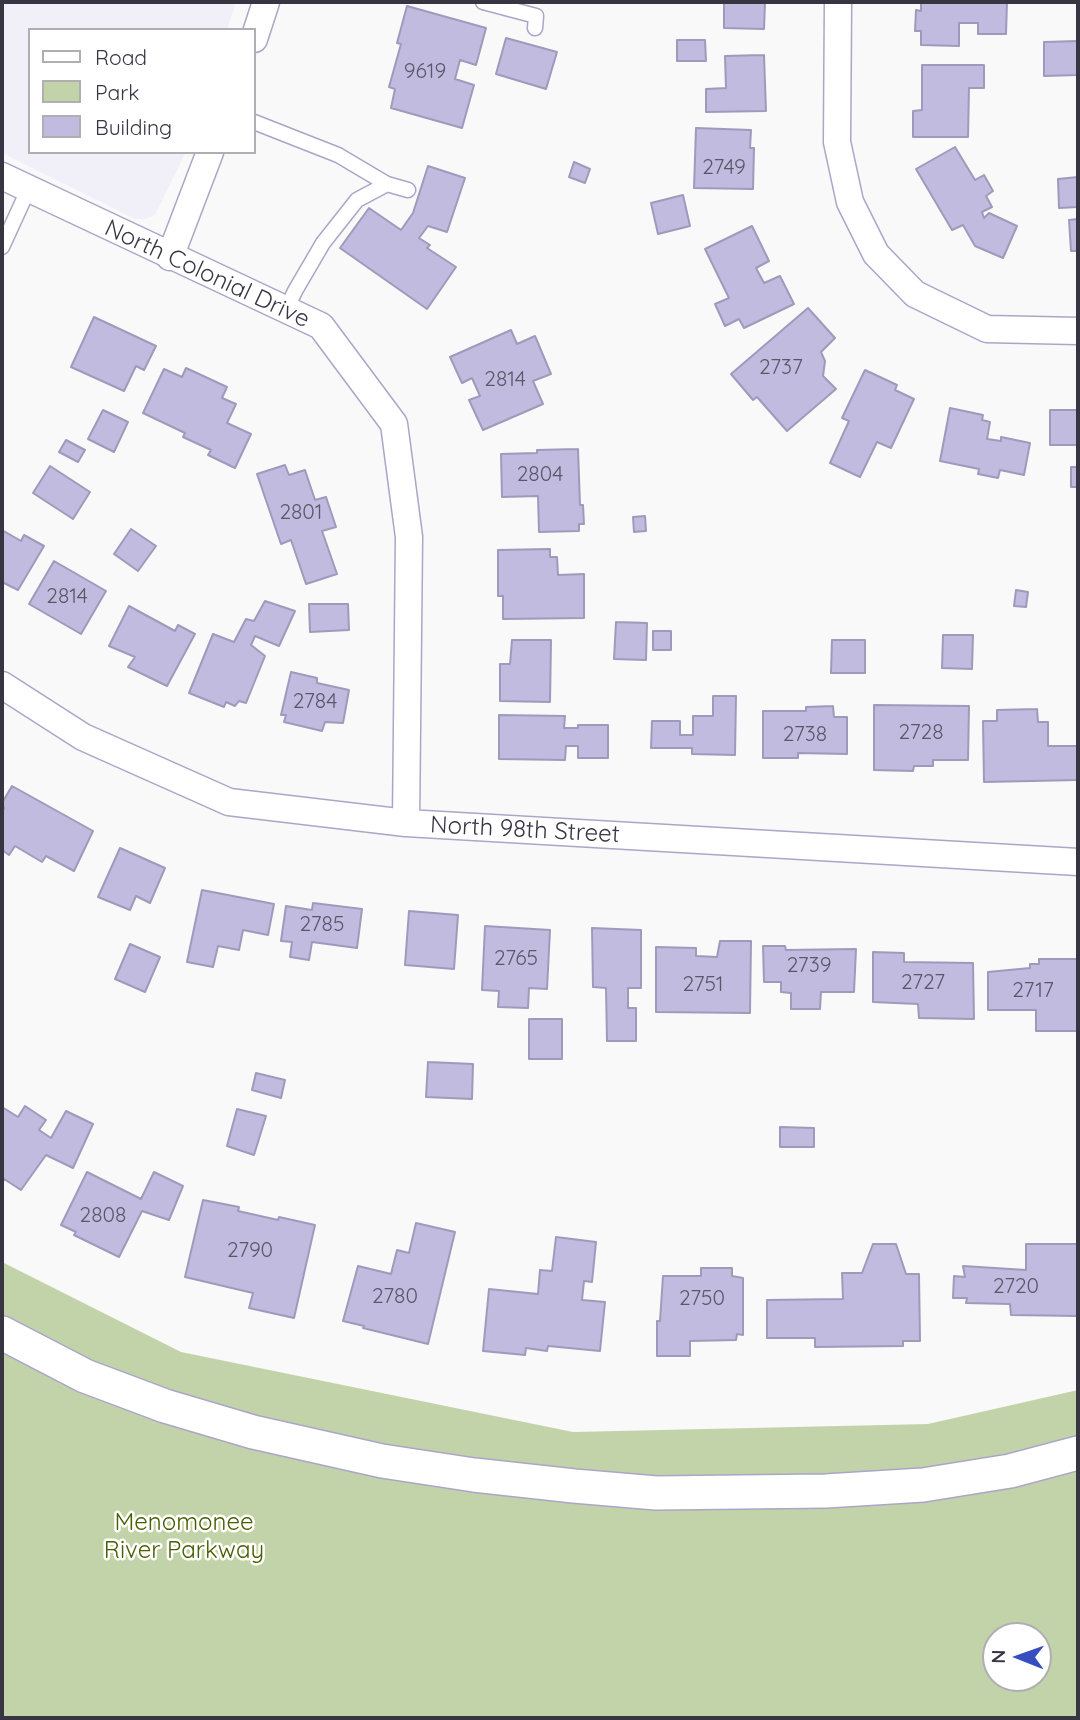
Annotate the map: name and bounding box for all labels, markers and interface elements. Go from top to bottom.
legend [28,28,256,154]
text: Road [95,44,147,70]
house number: 9619 [404,59,446,85]
text: Park [95,79,139,105]
text: Building [95,114,172,140]
house number: 2749 [702,155,746,181]
street label: North Colonial Drive [100,214,314,334]
house number: 2737 [759,355,803,381]
house number: 2814 [484,367,526,393]
house number: 2804 [517,462,563,488]
house number: 2801 [279,500,323,526]
house number: 2814 [46,584,88,610]
house number: 2784 [293,689,337,715]
house number: 2728 [899,720,943,746]
house number: 2738 [783,722,827,748]
street label: North 98th Street [429,811,621,849]
house number: 2785 [300,912,344,938]
house number: 2765 [494,946,538,972]
house number: 2739 [787,953,831,979]
house number: 2727 [901,970,945,996]
house number: 2751 [682,972,724,998]
house number: 2717 [1012,978,1054,1004]
house number: 2808 [80,1203,126,1229]
house number: 2790 [227,1238,273,1264]
house number: 2720 [993,1274,1039,1300]
house number: 2780 [372,1284,418,1310]
house number: 2750 [679,1286,725,1312]
park label: Menomonee River Parkway [104,1509,264,1565]
north arrow [982,1622,1052,1692]
text: N [986,1649,1010,1664]

